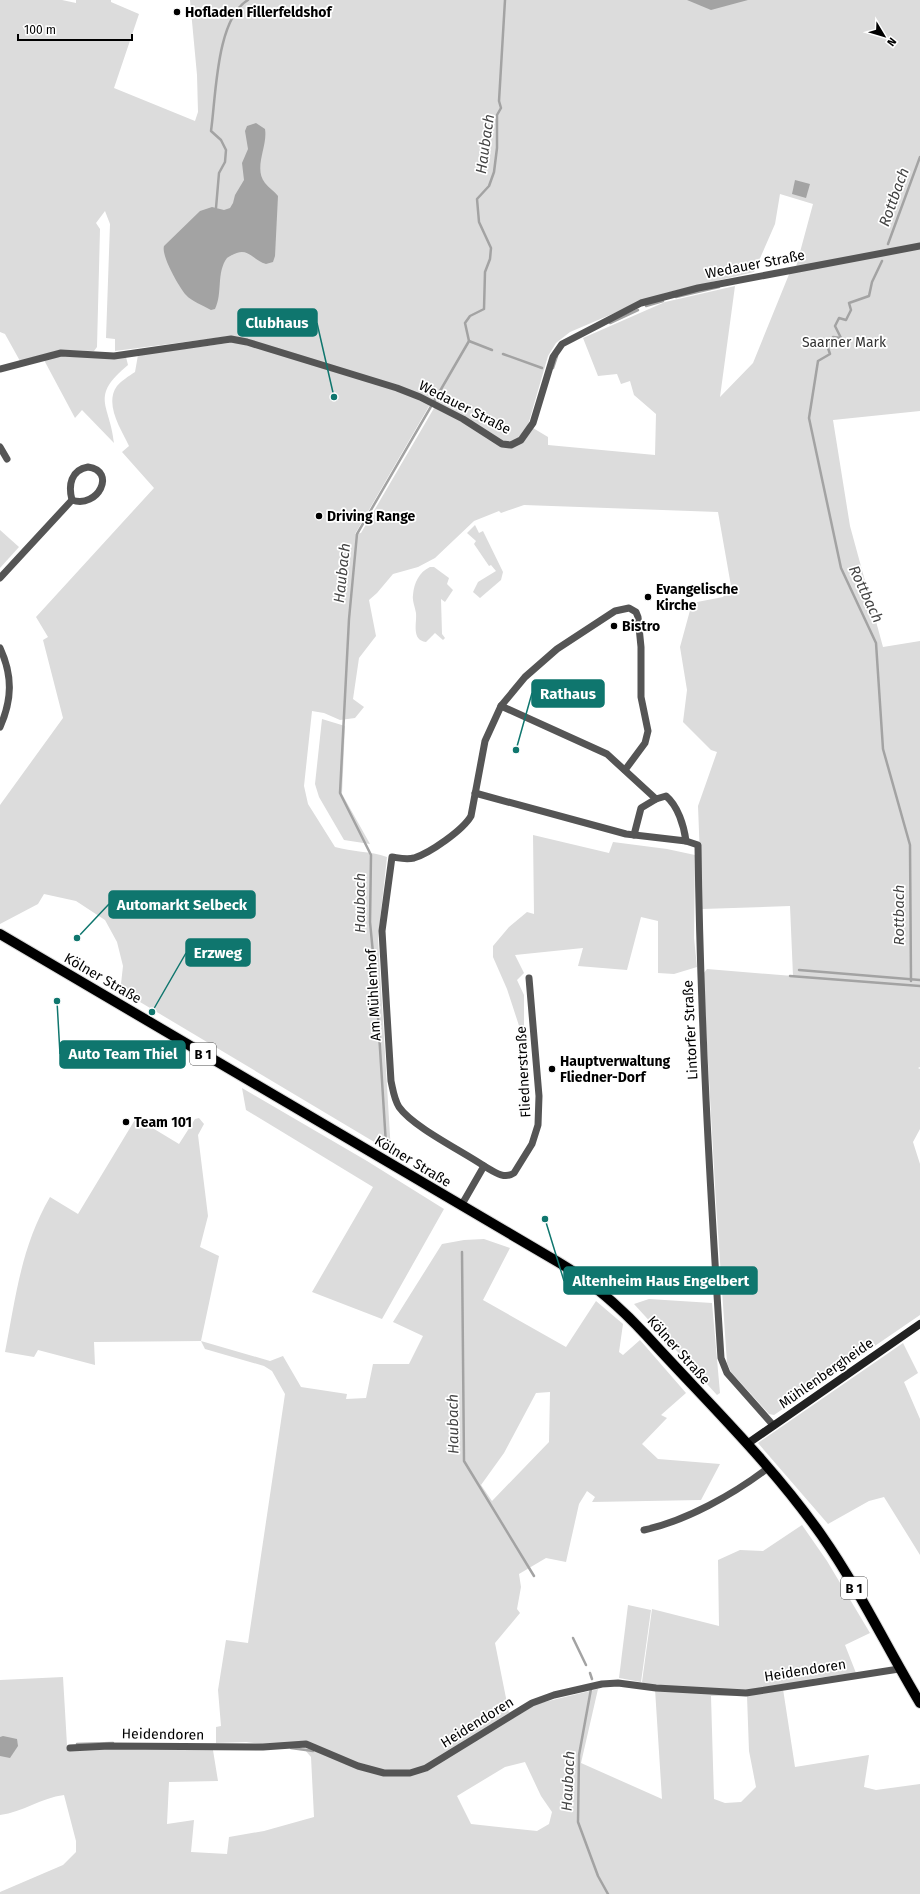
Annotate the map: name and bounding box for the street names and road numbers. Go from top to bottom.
street label: Wedauer Straße [704,247,806,282]
street label: Wedauer Straße [416,377,514,438]
street label: Am Mühlenhof [363,947,384,1041]
street label: Kölner Straße [61,949,144,1007]
street label: Lintorfer Straße [679,980,702,1080]
street label: Fliednerstraße [513,1026,534,1118]
road number: B 1 [190,1043,216,1065]
street label: Kölner Straße [371,1132,454,1191]
street label: Kölner Straße [643,1313,714,1388]
street label: Mühlenbergheide [776,1335,877,1412]
road number: B 1 [841,1577,867,1599]
street label: Heidendoren [763,1656,847,1685]
street label: Heidendoren [438,1693,517,1752]
street label: Heidendoren [122,1725,204,1744]

